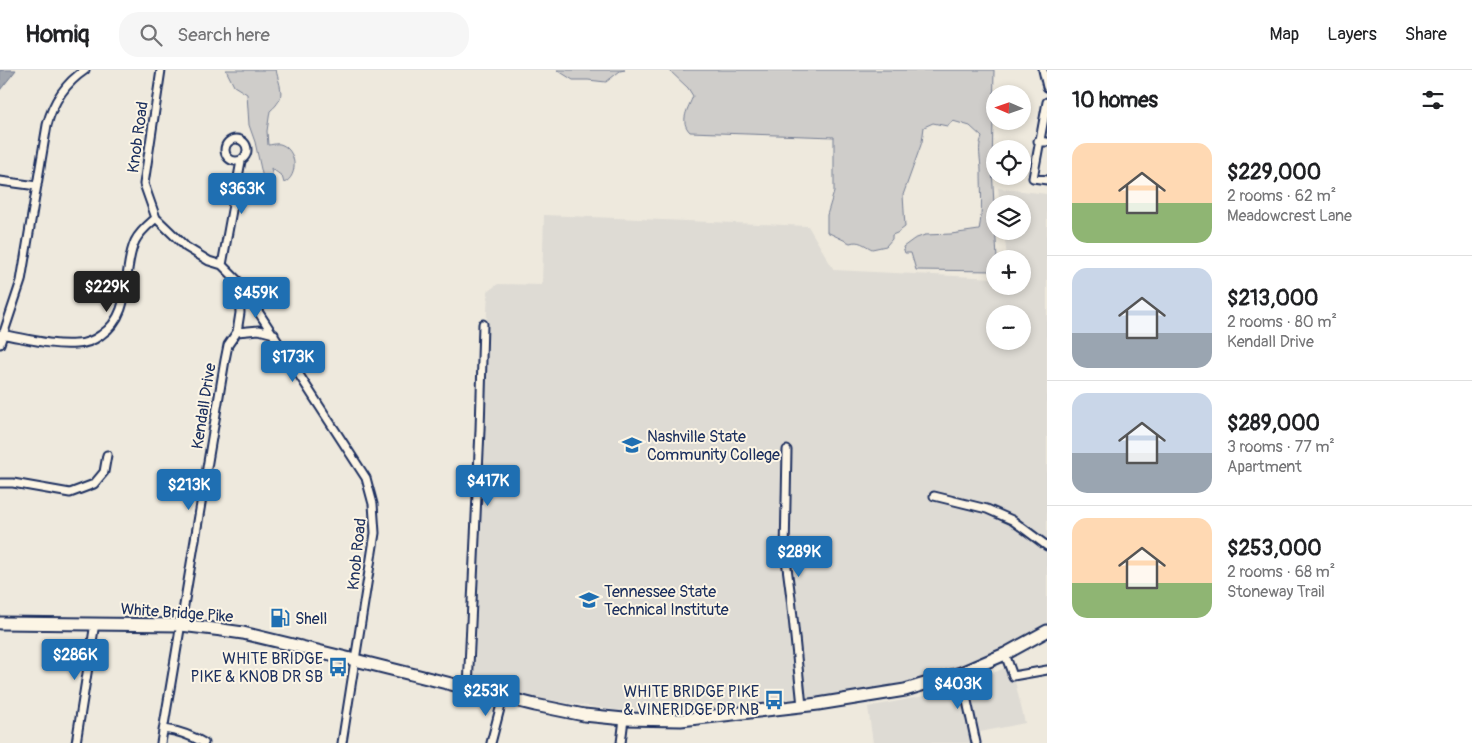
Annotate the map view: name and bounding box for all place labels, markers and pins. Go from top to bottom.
pin: $363K [207,172,277,215]
pin: $229K [72,270,142,313]
pin: $459K [221,276,291,319]
pin: $173K [258,340,328,383]
place label: Nashville State Community College [647,427,780,465]
school or university icon: Nashville State Community College [621,434,643,456]
pin: $417K [453,464,523,507]
pin: $213K [154,468,224,511]
pin: $289K [764,536,834,578]
place label: Tennessee State Technical Institute [604,582,729,620]
school or university icon: Tennessee State Technical Institute [578,589,600,611]
fuel station icon: Shell [269,607,291,629]
place label: Shell [295,609,327,629]
pin: $286K [40,638,110,681]
place label: WHITE BRIDGE PIKE & KNOB DR SB [190,649,323,687]
bus stop icon: WHITE BRIDGE PIKE & KNOB DR SB [327,656,349,678]
pin: $403K [923,668,993,710]
pin: $253K [451,674,521,717]
place label: WHITE BRIDGE PIKE & VINERIDGE DR NB [623,682,759,720]
bus stop icon: WHITE BRIDGE PIKE & VINERIDGE DR NB [763,689,785,711]

